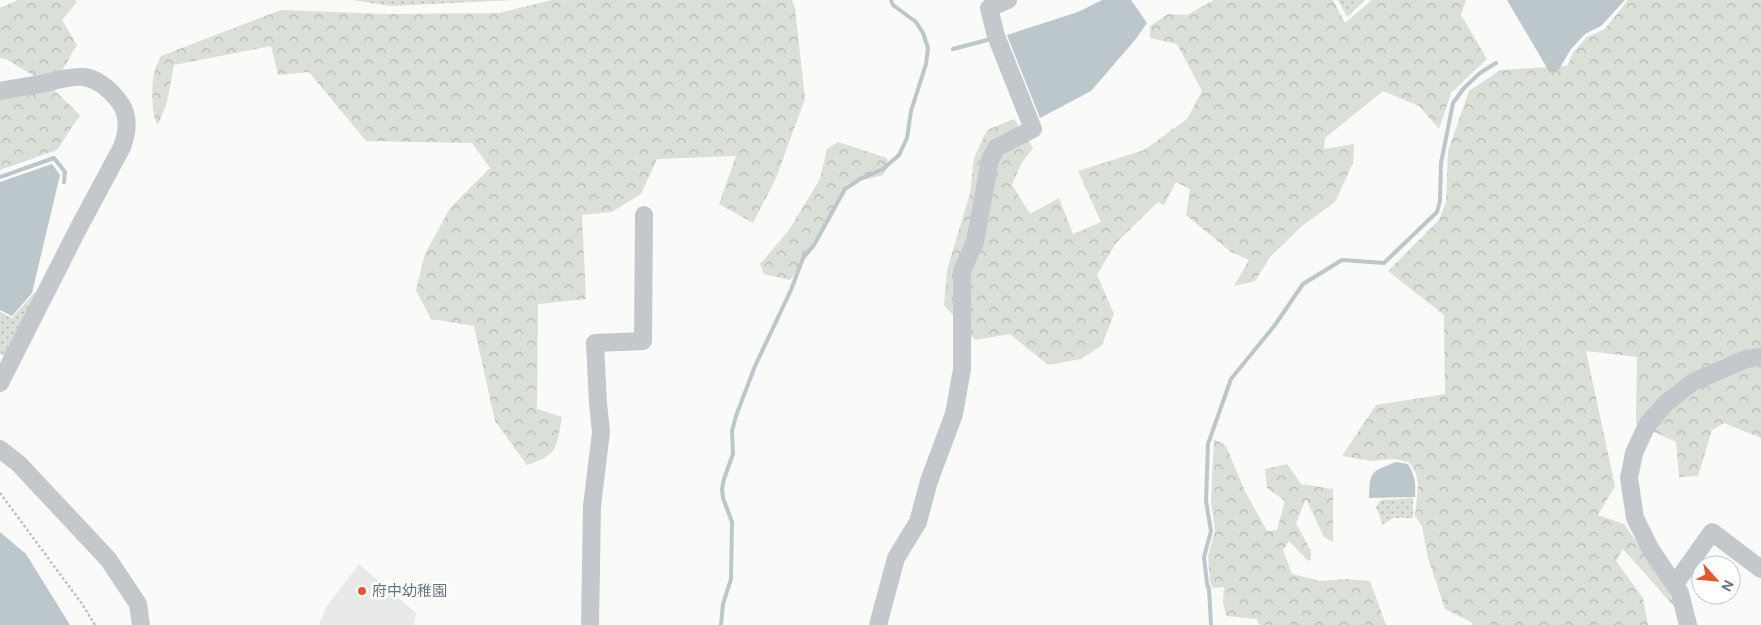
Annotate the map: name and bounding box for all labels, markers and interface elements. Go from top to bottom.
north arrow [1691,555,1741,605]
text: N [1717,577,1738,595]
place label: 府中幼稚園 [372,581,447,601]
marker: 府中幼稚園 [356,585,368,597]

